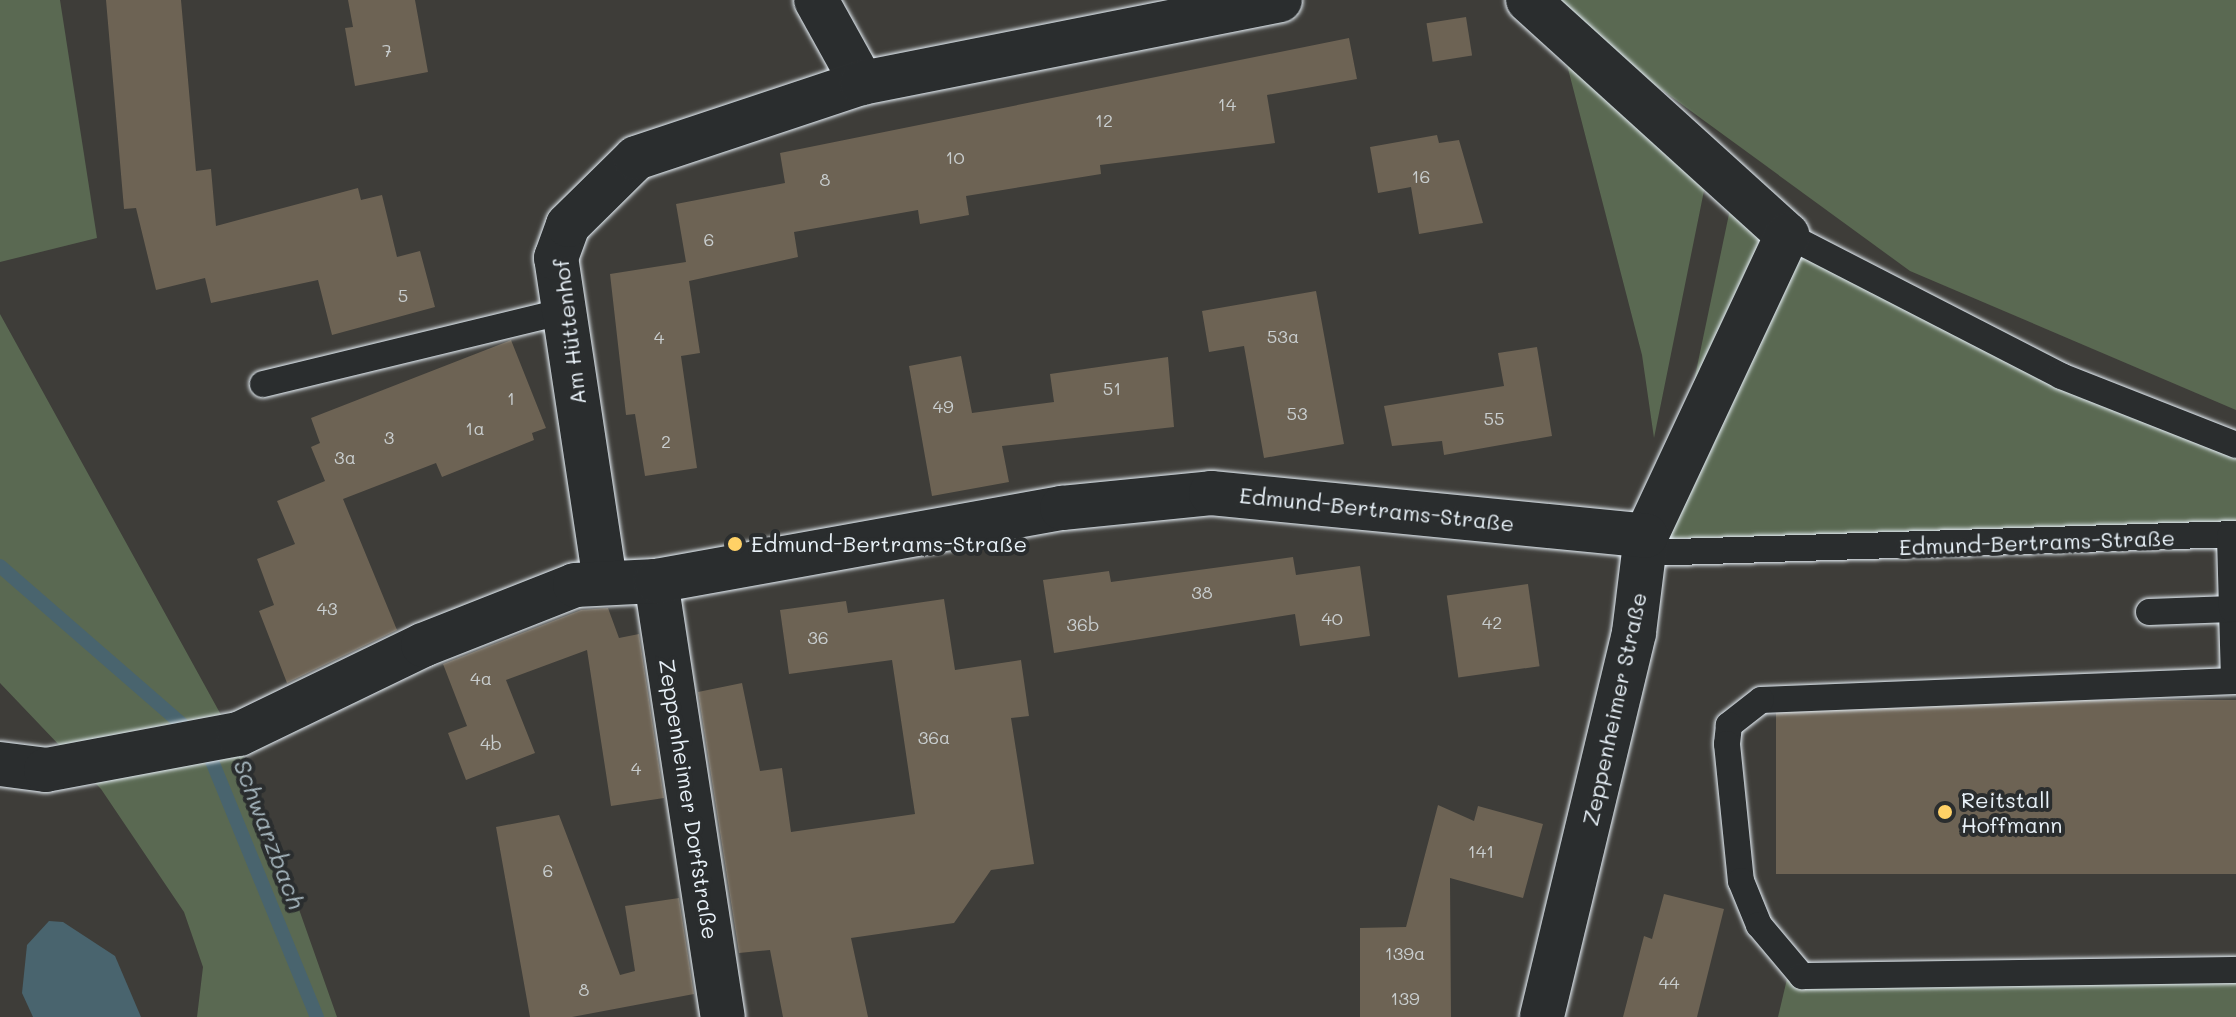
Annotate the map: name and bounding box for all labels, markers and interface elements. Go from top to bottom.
house number: 7 [382,39,392,61]
house number: 14 [1218,93,1236,115]
house number: 12 [1095,109,1113,131]
house number: 10 [945,146,965,168]
house number: 16 [1412,165,1430,187]
house number: 8 [820,168,830,190]
house number: 6 [704,228,714,250]
street label: Am Hüttenhof [547,258,591,406]
house number: 5 [398,284,408,306]
house number: 53a [1267,325,1299,347]
house number: 4 [654,326,664,348]
house number: 51 [1103,377,1121,399]
house number: 1 [507,387,515,409]
house number: 49 [932,395,954,417]
house number: 53 [1286,402,1308,424]
house number: 55 [1484,407,1504,429]
house number: 1a [465,417,485,439]
house number: 3 [384,426,394,448]
house number: 2 [661,430,671,452]
house number: 3a [334,446,356,468]
street label: Edmund-Bertrams-Straße [1238,481,1516,537]
street label: Edmund-Bertrams-Straße [1899,524,2175,560]
place label: Edmund-Bertrams-Straße [751,531,1027,557]
marker: Edmund-Bertrams-Straße [726,535,744,553]
house number: 38 [1191,581,1213,603]
street label: Zeppenheimer Straße [1576,590,1652,828]
house number: 43 [316,597,338,619]
house number: 40 [1321,607,1343,629]
house number: 42 [1482,611,1502,633]
house number: 36b [1067,613,1099,635]
house number: 36 [807,626,829,648]
street label: Zeppenheimer Dorfstraße [654,657,724,941]
house number: 4a [470,667,492,689]
house number: 36a [918,726,950,748]
house number: 4b [480,732,502,754]
water label: Schwarzbach [228,755,312,913]
house number: 4 [631,757,641,779]
place label: Reitstall Hoffmann [1961,786,2062,838]
marker: Reitstall Hoffmann [1936,803,1954,821]
house number: 141 [1468,840,1494,862]
house number: 6 [543,859,553,881]
house number: 139a [1385,942,1425,964]
house number: 44 [1658,971,1680,993]
house number: 8 [579,978,589,1000]
house number: 139 [1390,987,1420,1009]

